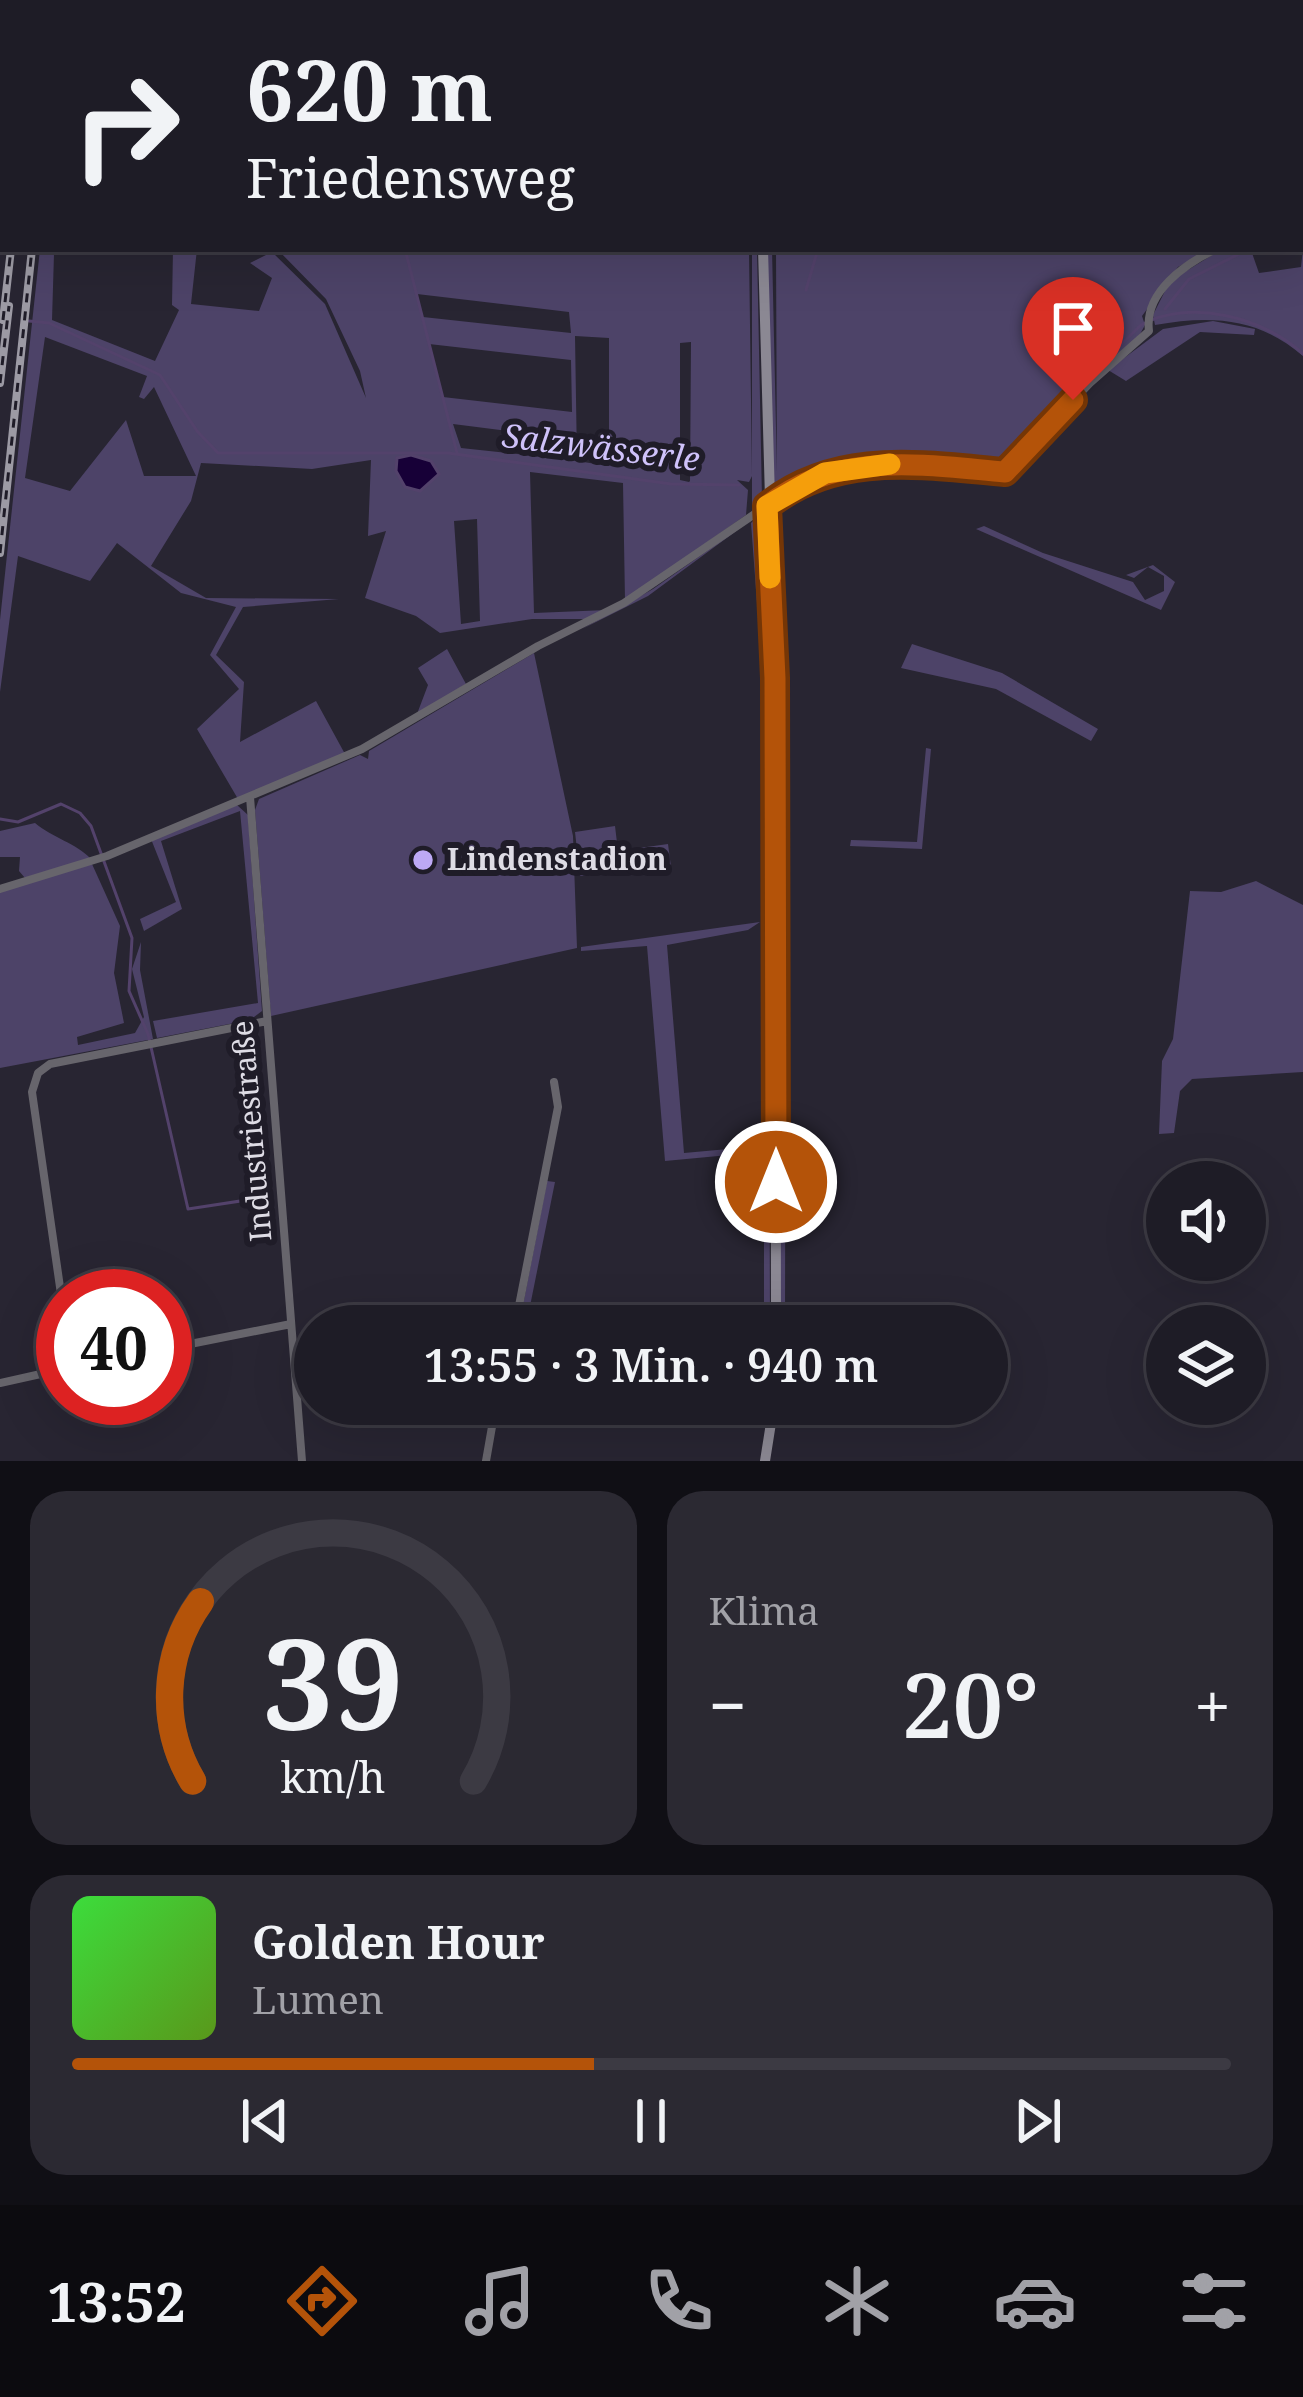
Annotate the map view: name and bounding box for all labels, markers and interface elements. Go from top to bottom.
text: 620 m [246,31,493,146]
icon: right [48,48,204,204]
text: Friedensweg [246,140,575,214]
pin [1022,277,1124,400]
icon: arrive [1040,295,1106,361]
water label: Salzwässerle [500,412,702,481]
place label: Lindenstadion [447,838,667,879]
marker: Lindenstadion [410,847,436,873]
street label: Industriestraße [220,1019,281,1243]
position arrow [713,1119,839,1245]
map controls [1146,1161,1266,1425]
button: sound [1146,1161,1266,1281]
speed limit sign: 40 [36,1269,192,1425]
button: layers [1146,1305,1266,1425]
text: 13:55 · 3 Min. · 940 m [424,1334,878,1395]
text: Klima [709,1583,819,1636]
text: 39 [263,1597,404,1767]
text: 20° [902,1642,1039,1764]
text: − [709,1659,747,1749]
text: + [1194,1659,1231,1749]
text: km/h [281,1747,386,1806]
text: Golden Hour [252,1911,545,1972]
text: Lumen [252,1972,384,2025]
icon: previous [232,2088,298,2154]
icon: pause [618,2088,684,2154]
icon: next [1005,2088,1071,2154]
icon: directions [280,2259,364,2343]
icon: music [458,2259,542,2343]
icon: phone [637,2259,721,2343]
icon: climate [815,2259,899,2343]
icon: car [993,2259,1077,2343]
icon: filters [1172,2259,1256,2343]
text: 13:52 [47,2264,186,2338]

